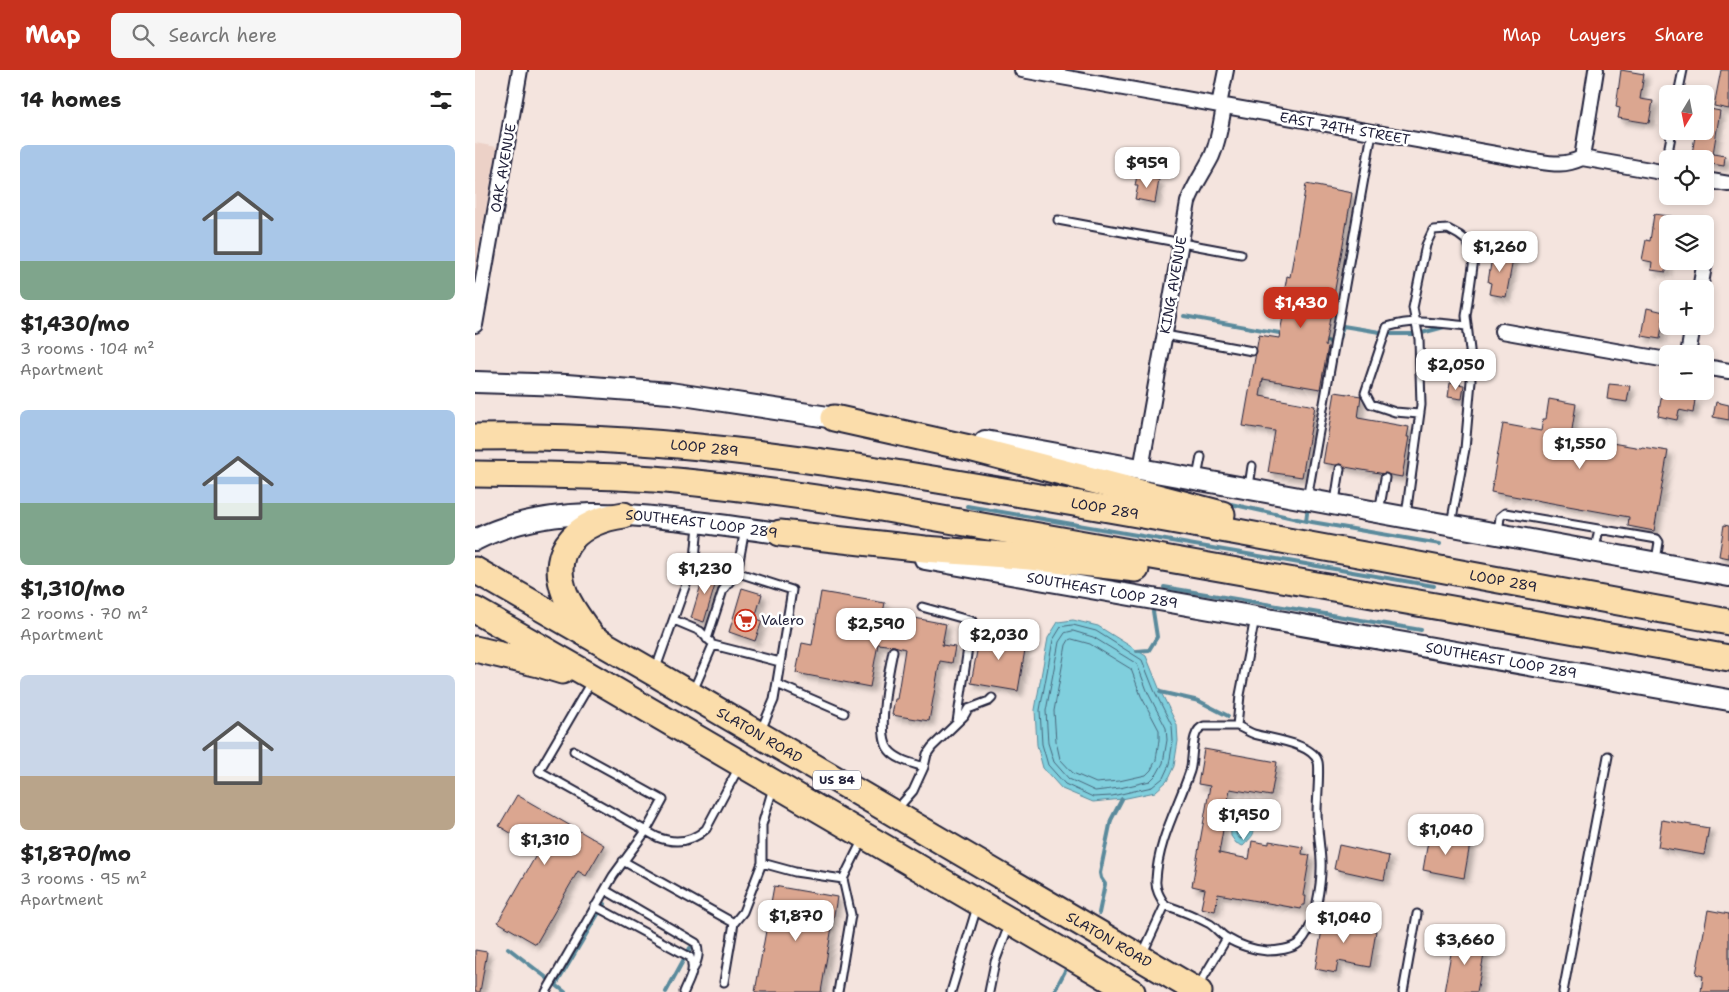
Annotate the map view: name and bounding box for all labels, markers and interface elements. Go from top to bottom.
search box [111,13,461,58]
text: Map [25,19,81,51]
icon: search [129,21,157,49]
text: Search here [169,23,277,48]
text: Map [1503,23,1541,47]
text: Layers [1569,23,1626,47]
text: Share [1654,23,1704,47]
north arrow [1659,85,1714,140]
map controls [1659,85,1714,400]
text: 14 homes [20,86,121,114]
icon: filters [427,86,455,114]
street label: EAST 74TH STREET [1278,108,1412,148]
street label: OAK AVENUE [486,122,520,214]
pin: $959 [1117,146,1177,189]
button: locate [1659,150,1714,205]
text: $959 [1126,152,1168,173]
icon: home [193,178,283,268]
button: layers [1659,215,1714,270]
pin: $1,260 [1459,230,1541,273]
street label: KING AVENUE [1156,234,1190,335]
text: $1,260 [1473,236,1527,257]
button: + [1659,280,1714,335]
pin: $1,430 [1260,286,1342,329]
text: $1,430 [1274,292,1328,313]
text: $1,430/mo [20,310,130,338]
text: 3 rooms · 104 m² [20,338,155,359]
button: − [1659,345,1714,400]
pin: $2,050 [1415,348,1497,391]
text: $2,050 [1427,354,1485,375]
text: Apartment [20,359,103,380]
pin: $1,550 [1539,428,1621,470]
text: $1,550 [1554,433,1606,454]
street label: LOOP 289 [670,435,740,460]
icon: home [193,443,283,533]
street label: LOOP 289 [1070,494,1140,523]
street label: SOUTHEAST LOOP 289 [625,506,779,542]
pin: $1,230 [664,552,746,595]
text: $1,230 [678,558,732,579]
street label: LOOP 289 [1468,566,1539,596]
street label: SOUTHEAST LOOP 289 [1025,568,1179,612]
text: $1,310/mo [20,575,125,603]
text: 2 rooms · 70 m² [20,603,148,624]
supermarket icon: Valero [733,608,757,632]
pin: $2,590 [835,608,917,650]
place label: Valero [761,611,804,629]
text: $2,590 [847,613,905,634]
pin: $2,030 [958,618,1040,661]
text: Apartment [20,624,103,645]
text: $2,030 [970,624,1028,645]
street label: SOUTHEAST LOOP 289 [1424,638,1578,682]
street label: SLATON ROAD [714,703,806,767]
icon: home [193,708,283,798]
road number: US 84 [813,770,861,790]
pin: $1,950 [1203,798,1285,841]
text: $1,950 [1218,804,1270,825]
pin: $1,040 [1405,814,1487,856]
text: $1,040 [1419,819,1473,840]
pin: $1,310 [504,824,586,866]
text: $1,310 [520,829,570,850]
text: $1,870/mo [20,840,131,868]
text: 3 rooms · 95 m² [20,868,147,889]
text: Apartment [20,889,103,910]
pin: $1,870 [755,900,837,942]
pin: $1,040 [1303,902,1385,944]
text: $1,870 [769,905,823,926]
street label: SLATON ROAD [1063,907,1155,971]
text: $1,040 [1317,907,1371,928]
pin: $3,660 [1424,924,1506,966]
text: $3,660 [1435,929,1495,950]

